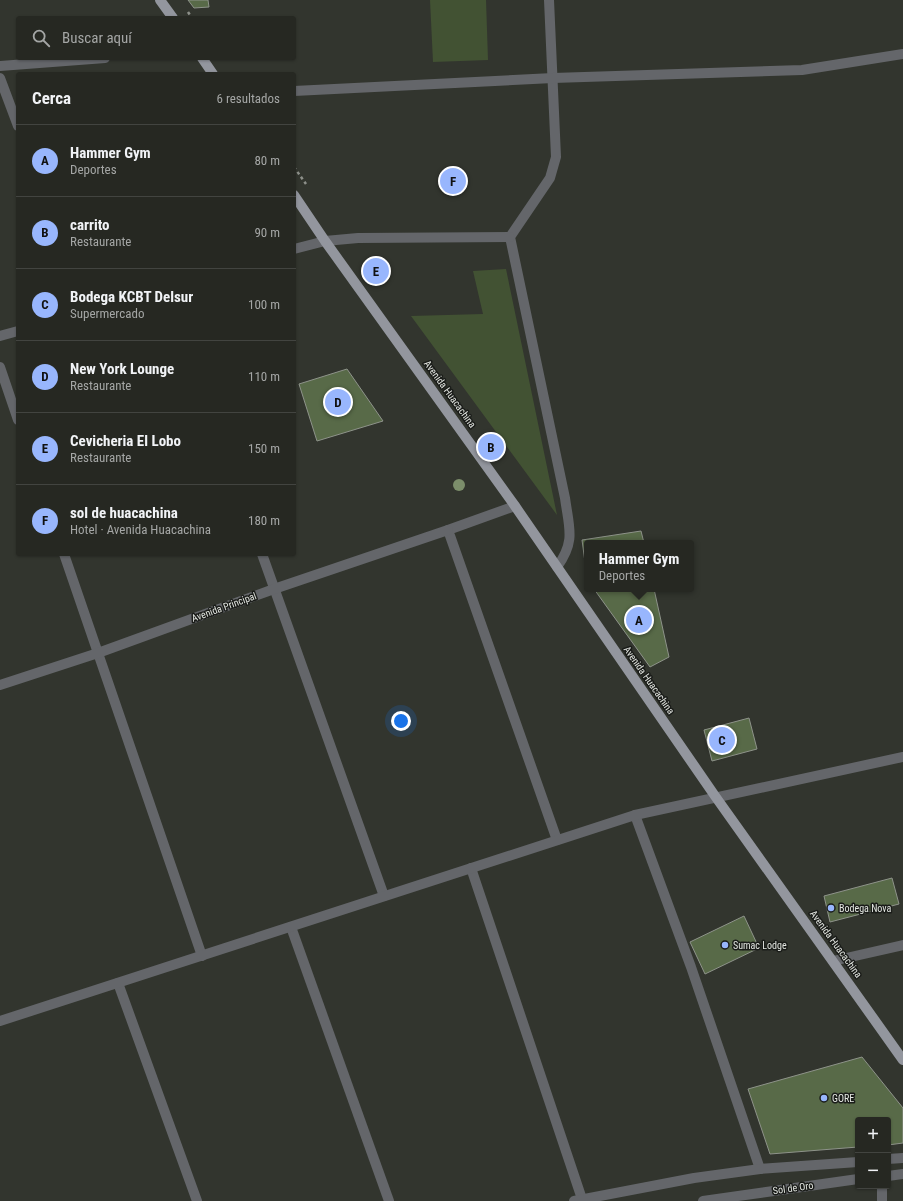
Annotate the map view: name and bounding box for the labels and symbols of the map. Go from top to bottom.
pin: F [440,166,466,196]
pin: E [363,256,389,286]
street label: Avenida Huacachina [422,358,478,430]
pin: D [325,387,351,417]
pin: B [478,432,504,462]
street label: Avenida Principal [190,590,258,624]
pin: A [626,605,652,635]
street label: Avenida Huacachina [621,644,677,716]
your location [391,711,411,731]
pin: C [709,725,735,755]
marker: Bodega Nova [826,903,836,913]
place label: Bodega Nova [839,903,891,914]
street label: Avenida Huacachina [808,908,864,980]
marker: Sumac Lodge [720,940,730,950]
place label: Sumac Lodge [733,940,787,951]
marker: GORE [819,1093,829,1103]
place label: GORE [832,1093,854,1104]
street label: Sol de Oro [772,1180,814,1196]

